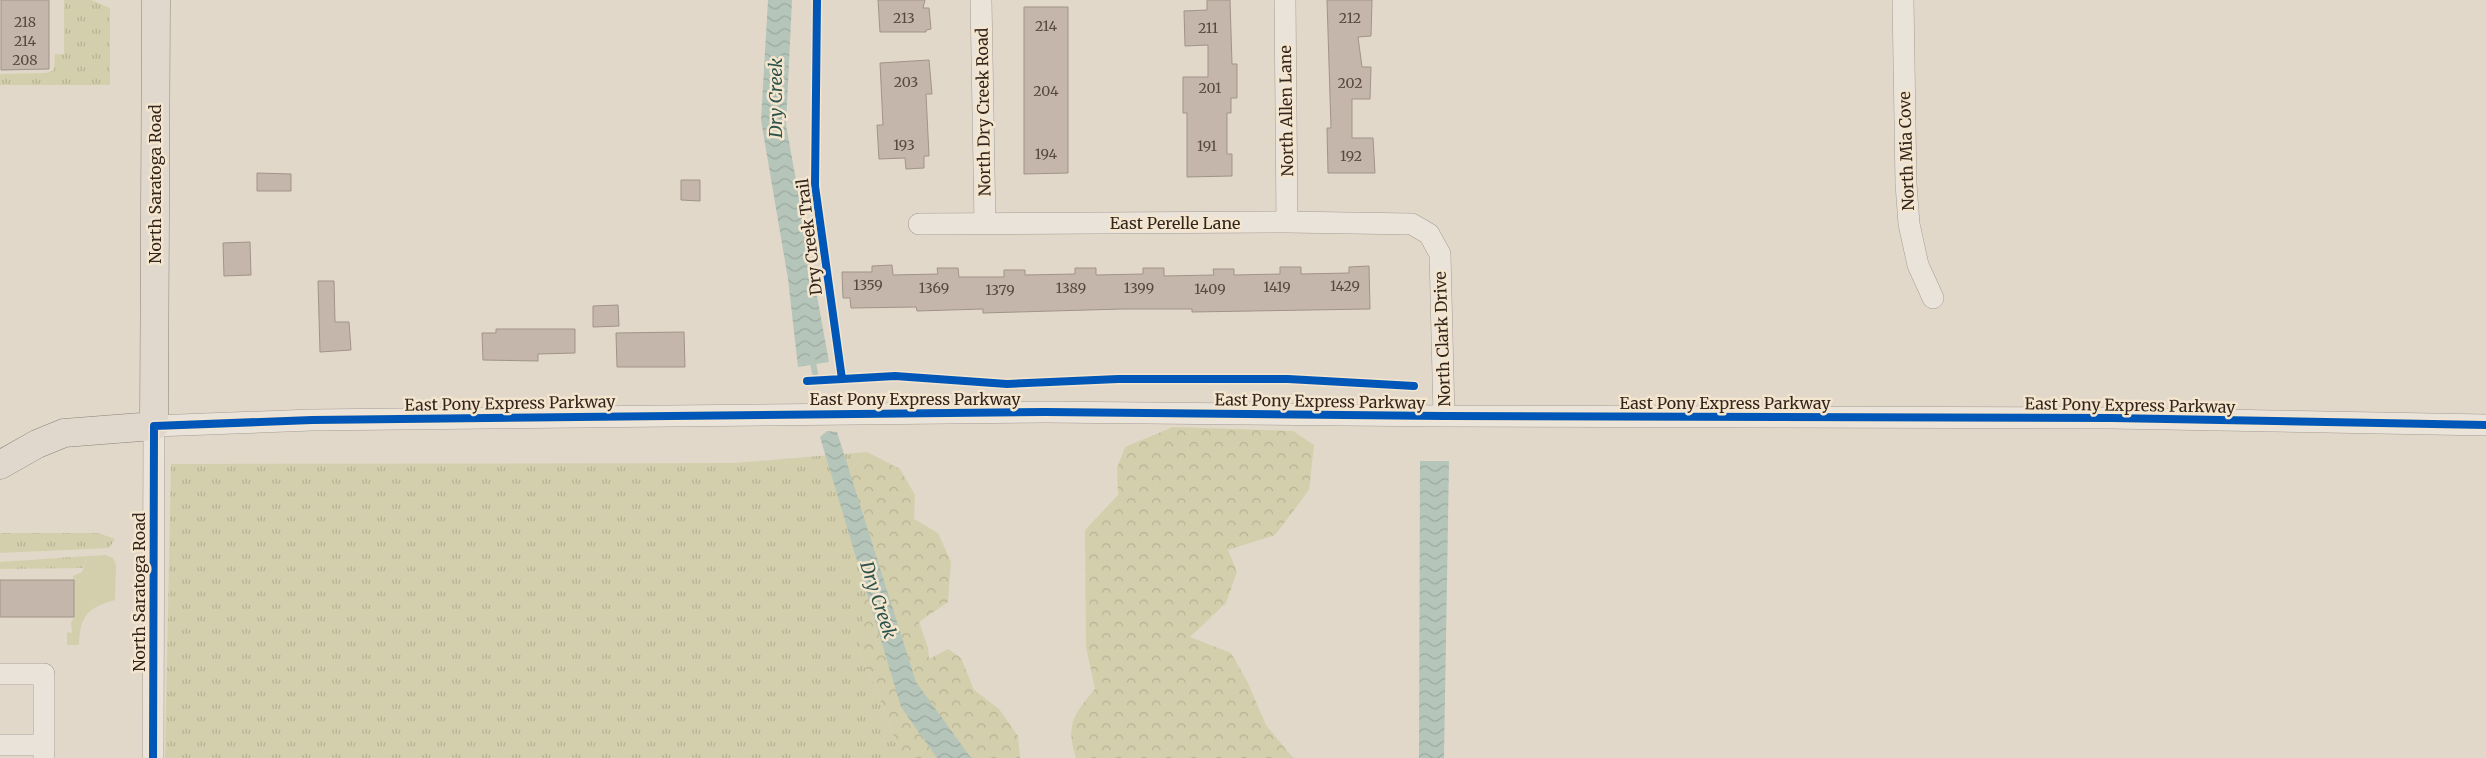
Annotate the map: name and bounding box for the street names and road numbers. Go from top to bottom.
street label: North Dry Creek Road [972,27,994,196]
street label: North Allen Lane [1275,45,1297,177]
street label: North Mia Cove [1894,91,1918,211]
street label: North Saratoga Road [145,104,165,264]
street label: Dry Creek Trail [792,177,826,296]
street label: East Perelle Lane [1110,213,1240,233]
street label: North Clark Drive [1430,271,1454,407]
street label: East Pony Express Parkway [809,389,1021,409]
street label: East Pony Express Parkway [1214,389,1426,413]
street label: East Pony Express Parkway [404,391,616,415]
street label: East Pony Express Parkway [1619,393,1831,413]
street label: East Pony Express Parkway [2024,393,2236,417]
street label: North Saratoga Road [129,512,149,672]

